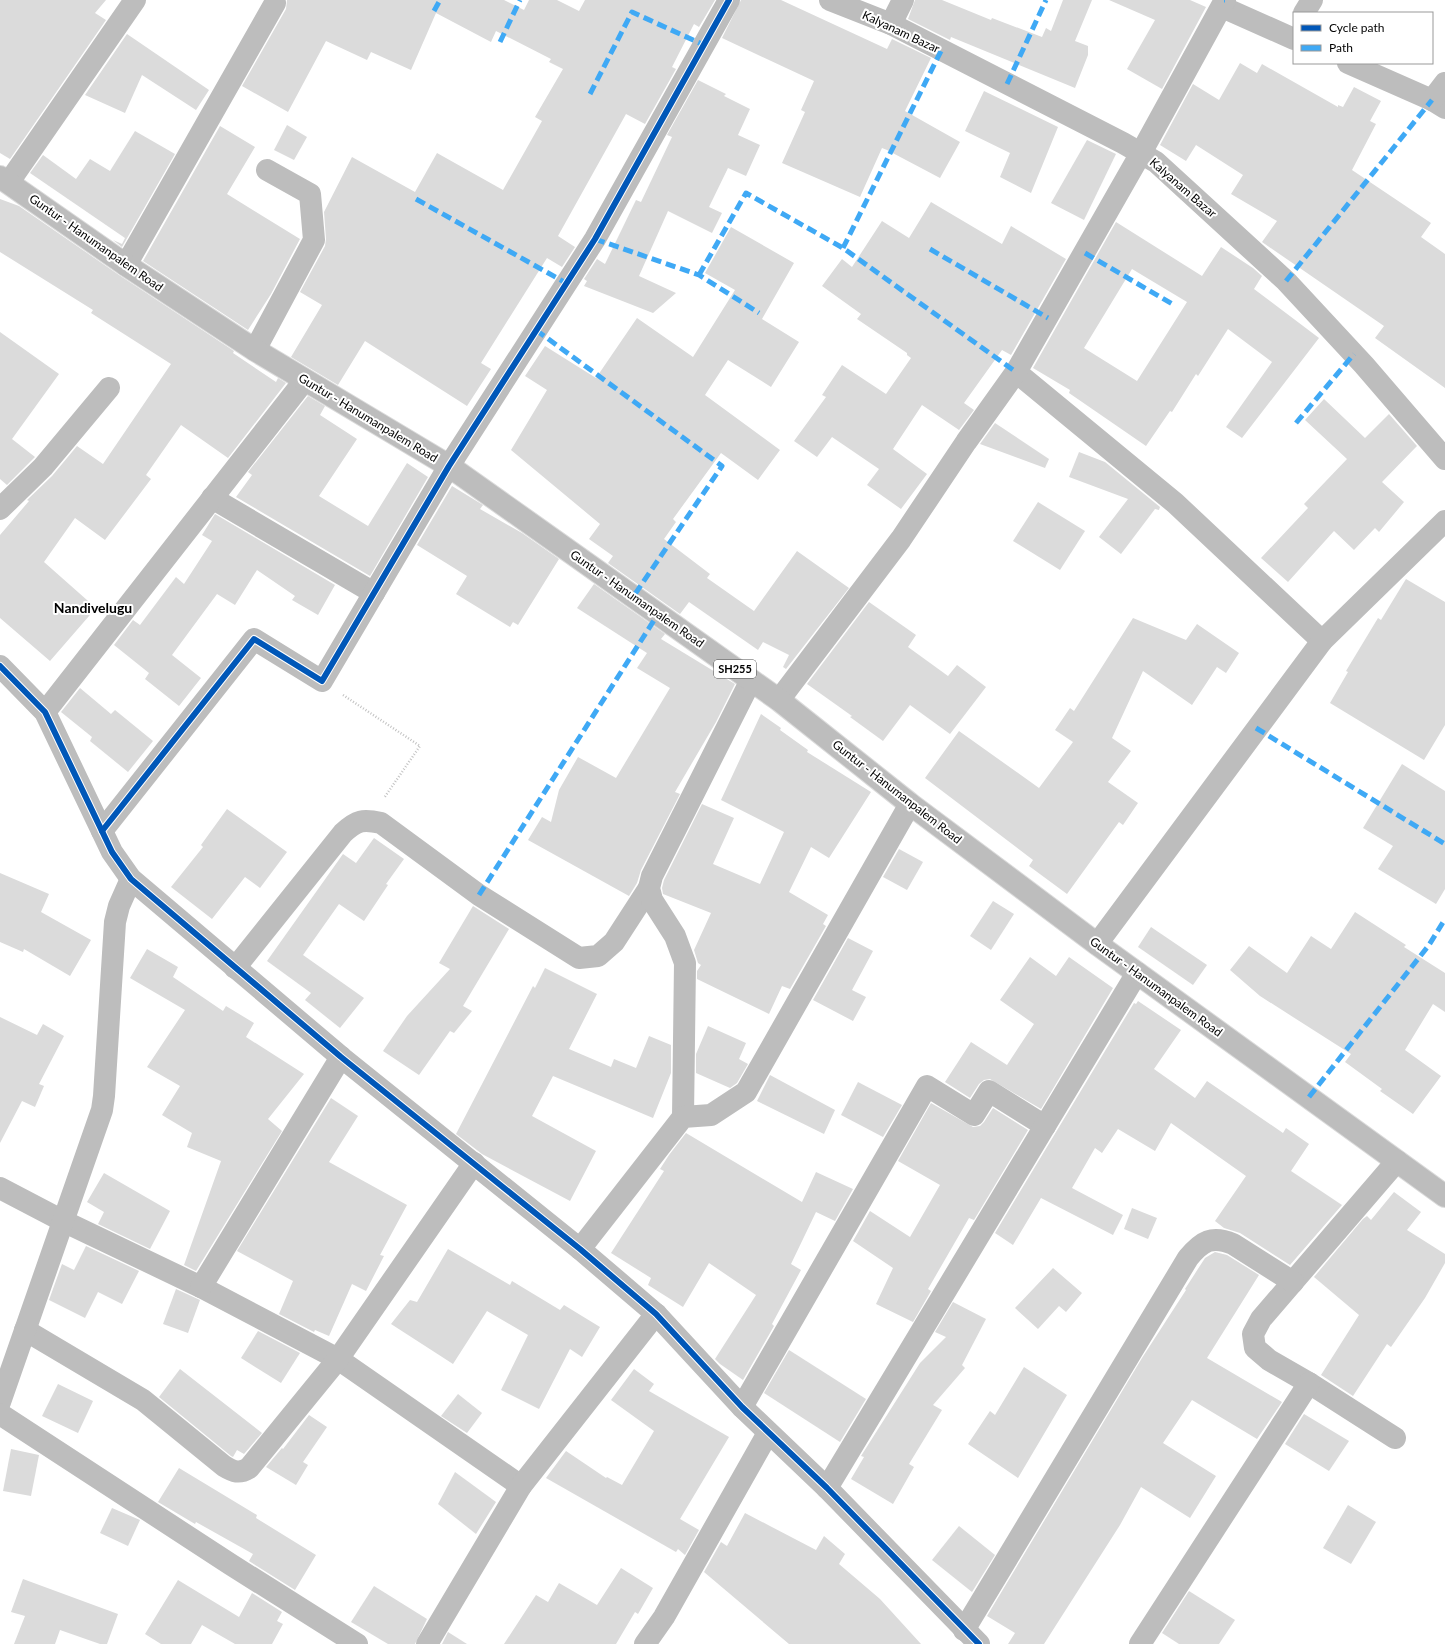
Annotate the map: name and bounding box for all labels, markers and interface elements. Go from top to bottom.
street label: Kalyanam Bazar [860,7,943,56]
legend [1293,12,1433,64]
text: Cycle path [1329,20,1384,35]
text: Path [1329,40,1353,55]
street label: Kalyanam Bazar [1147,154,1220,221]
street label: Guntur - Hanumanpalem Road [26,191,166,295]
street label: Guntur - Hanumanpalem Road [296,370,441,465]
street label: Guntur - Hanumanpalem Road [567,547,707,651]
district label: Nandivelugu [54,599,132,616]
road number: SH255 [714,660,756,678]
street label: Guntur - Hanumanpalem Road [830,736,965,847]
street label: Guntur - Hanumanpalem Road [1087,934,1225,1040]

